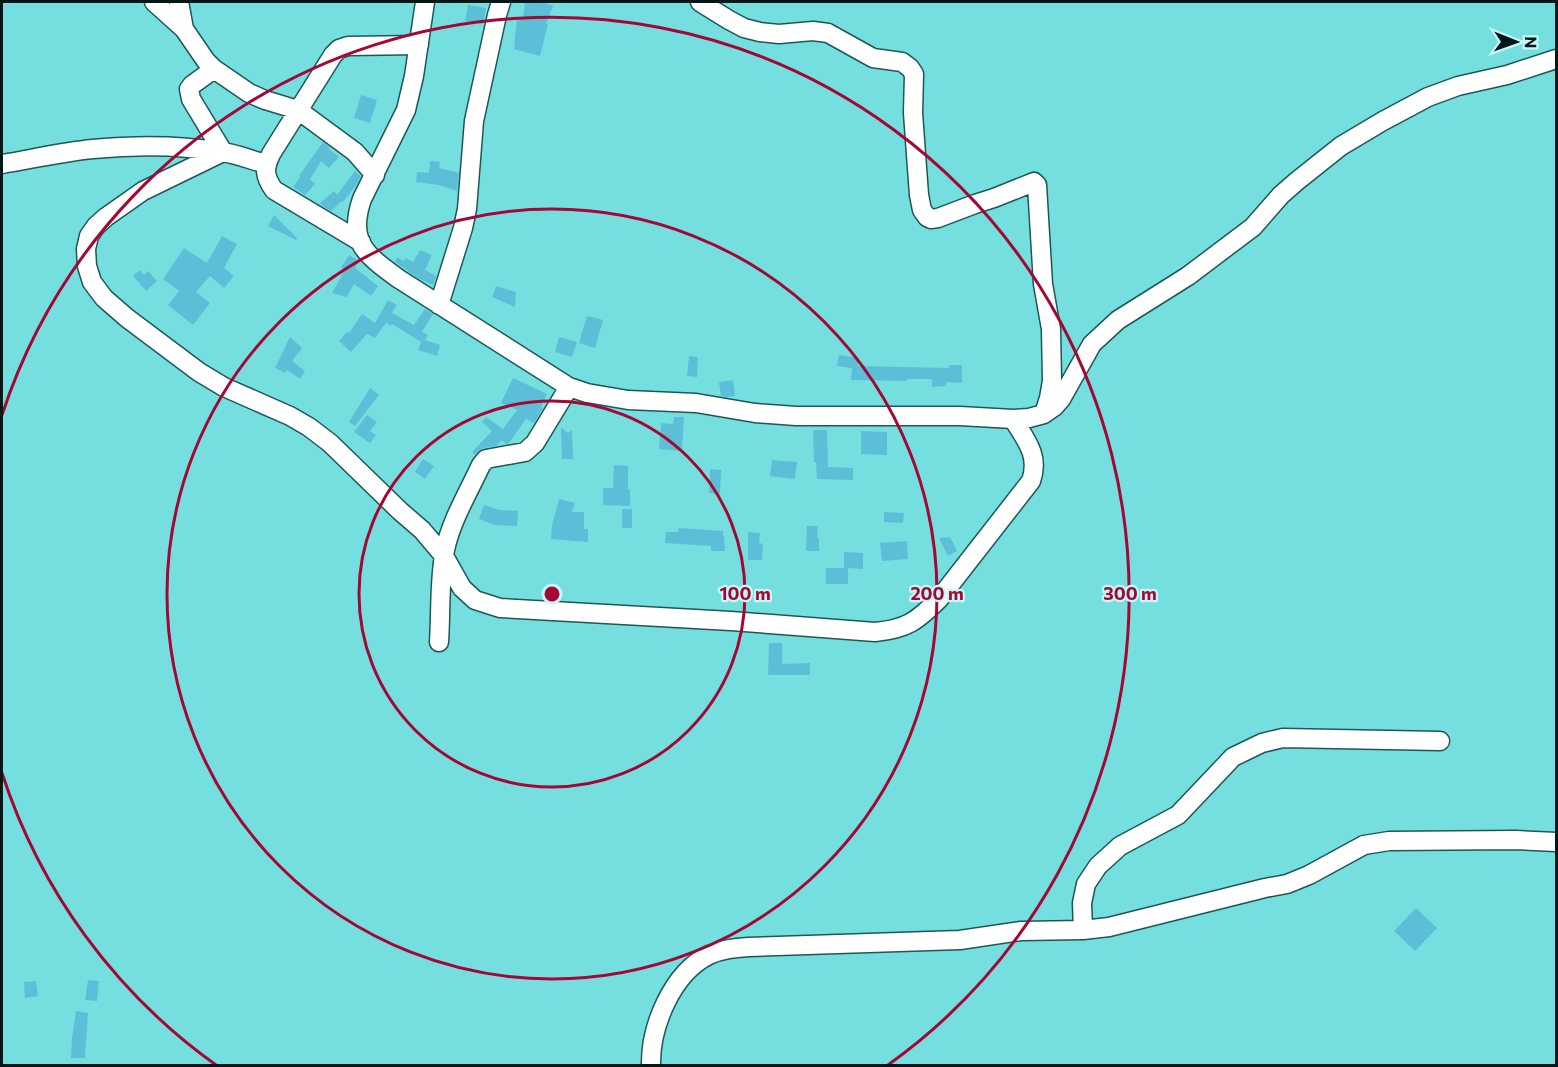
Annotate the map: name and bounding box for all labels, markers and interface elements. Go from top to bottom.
north arrow [1486,12,1546,72]
text: N [1522,36,1541,48]
text: 100 m [719,582,771,604]
text: 200 m [910,582,964,604]
text: 300 m [1103,582,1157,604]
centre of rings [542,584,562,604]

